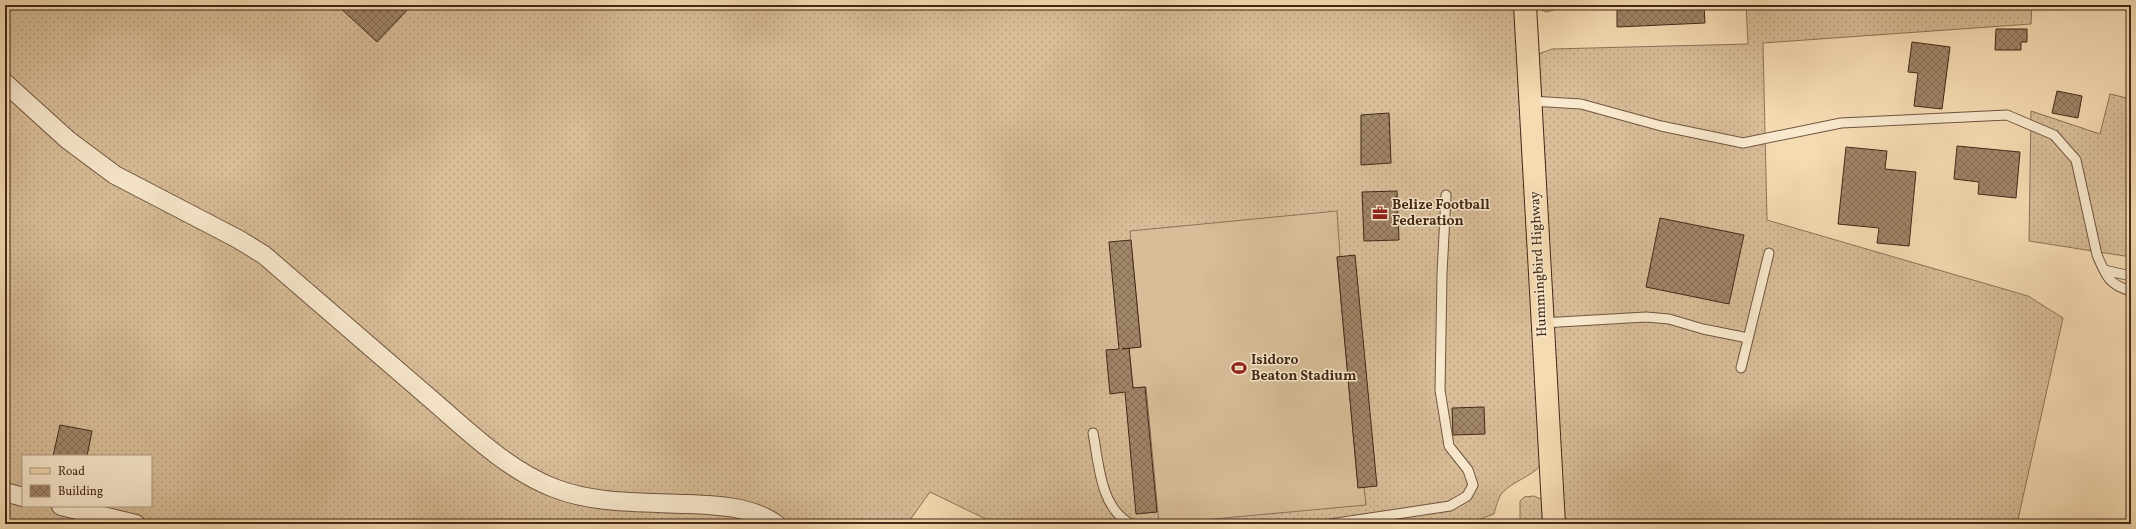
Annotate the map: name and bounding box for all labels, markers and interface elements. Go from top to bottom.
street label: Hummingbird Highway [1526,190,1552,337]
place label: Belize Football Federation [1392,196,1490,231]
office icon: Belize Football Federation [1371,204,1389,222]
place label: Isidoro Beaton Stadium [1251,351,1357,386]
sports icon: Isidoro Beaton Stadium [1230,359,1248,377]
legend [22,455,152,507]
text: Road [58,464,85,480]
text: Building [58,484,103,500]

